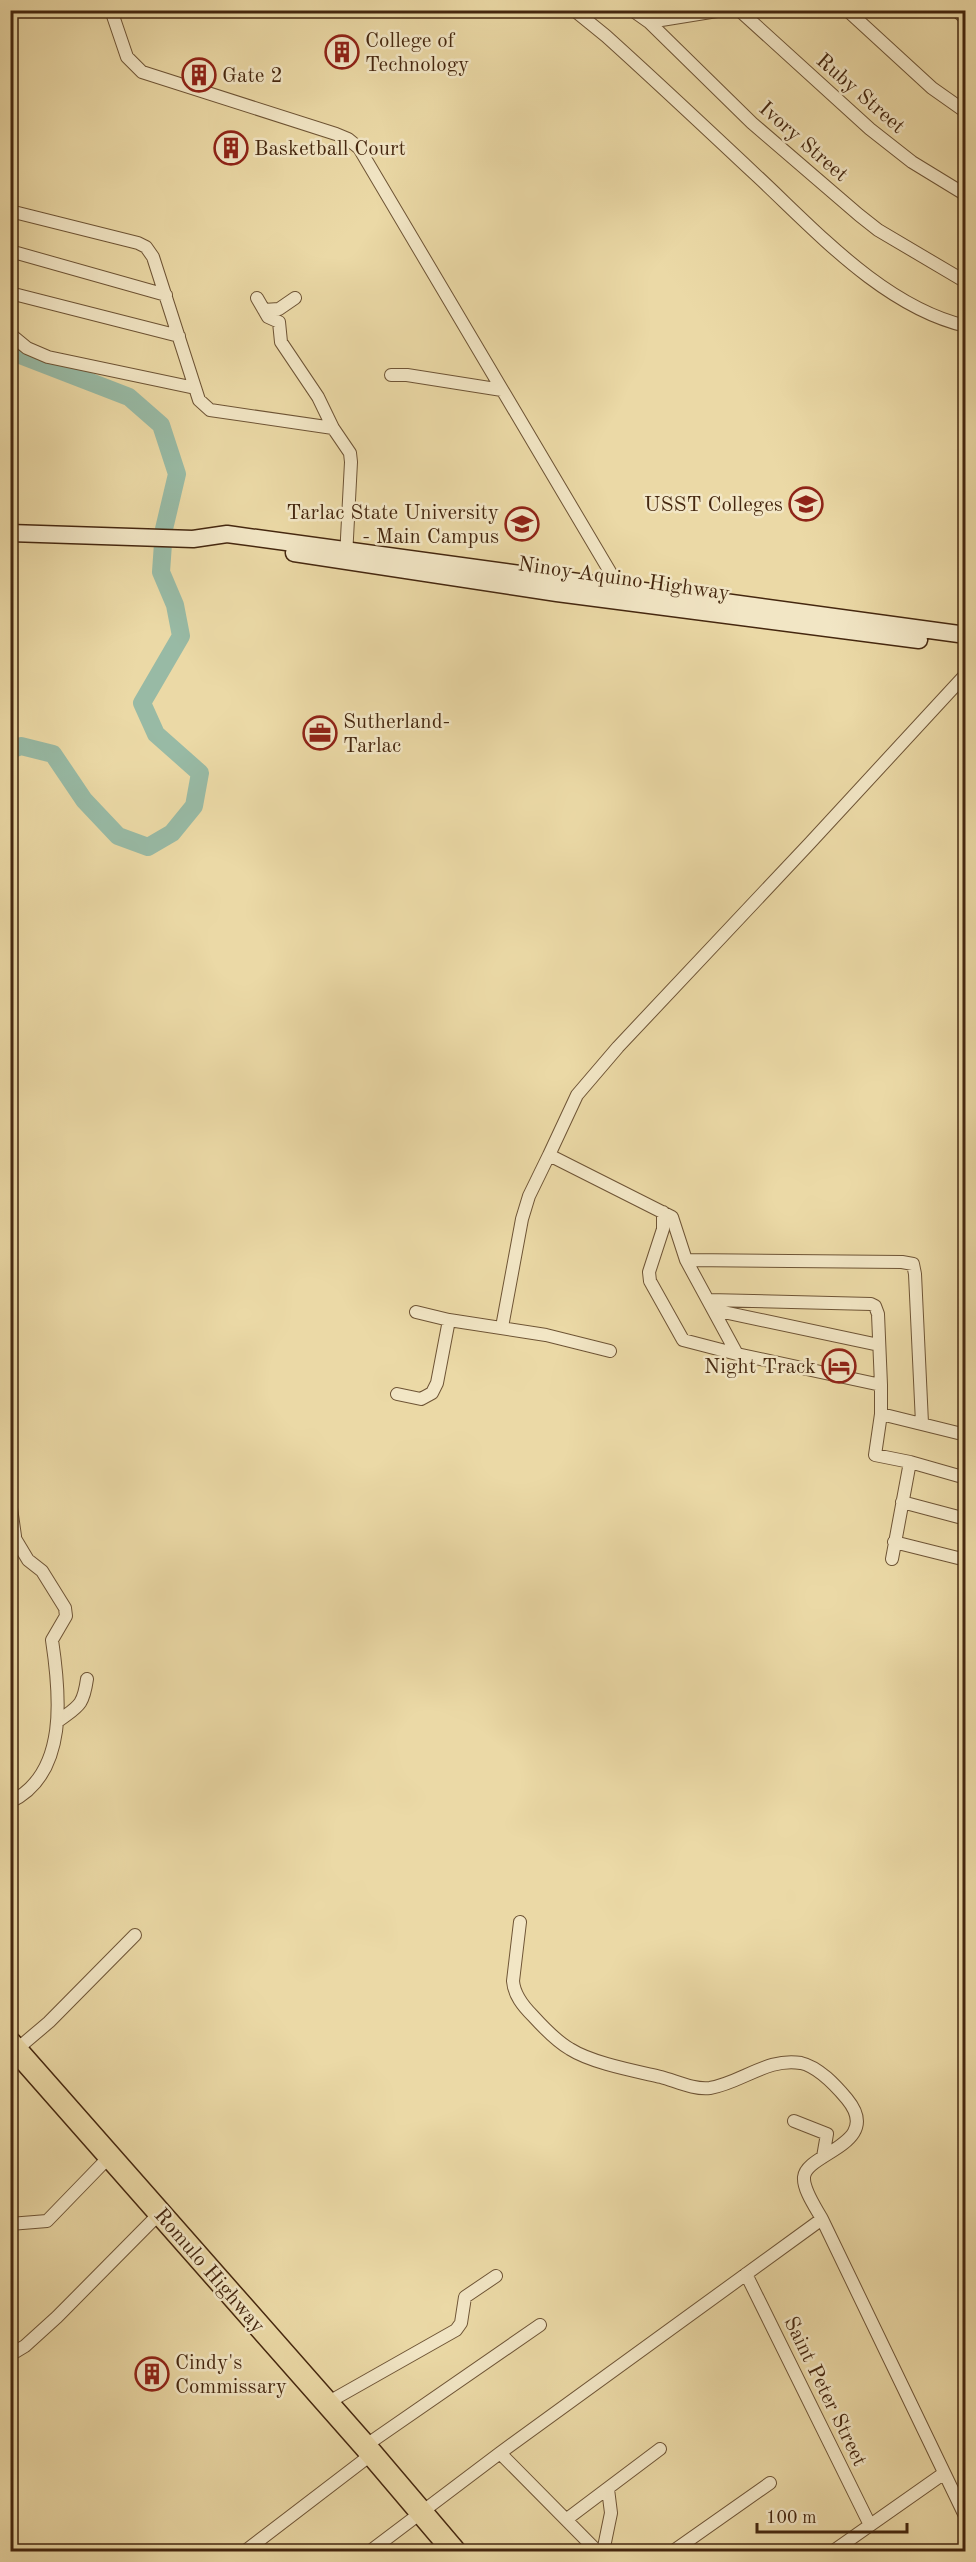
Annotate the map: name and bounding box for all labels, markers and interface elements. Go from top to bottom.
place label: College of Technology [365,31,469,76]
building icon: College of Technology [324,34,360,70]
street label: Ruby Street [812,50,908,138]
building icon: Gate 2 [181,57,217,93]
place label: Gate 2 [222,66,283,87]
street label: Ivory Street [755,98,851,186]
building icon: Basketball Court [213,130,249,166]
place label: Basketball Court [254,139,406,160]
school or university icon: USST Colleges [788,486,824,522]
place label: USST Colleges [644,495,783,516]
place label: Tarlac State University - Main Campus [286,503,499,548]
school or university icon: Tarlac State University - Main Campus [504,506,540,542]
street label: Ninoy Aquino Highway [517,554,731,605]
place label: Sutherland- Tarlac [343,712,450,757]
office icon: Sutherland- Tarlac [302,715,338,751]
hotel icon: Night Track [821,1348,857,1384]
place label: Night Track [704,1357,816,1378]
street label: Romulo Highway [149,2205,268,2337]
street label: Saint Peter Street [779,2314,870,2470]
place label: Cindy's Commissary [175,2353,287,2398]
building icon: Cindy's Commissary [134,2356,170,2392]
scale bar [757,2496,907,2534]
text: 100 m [766,2509,817,2527]

